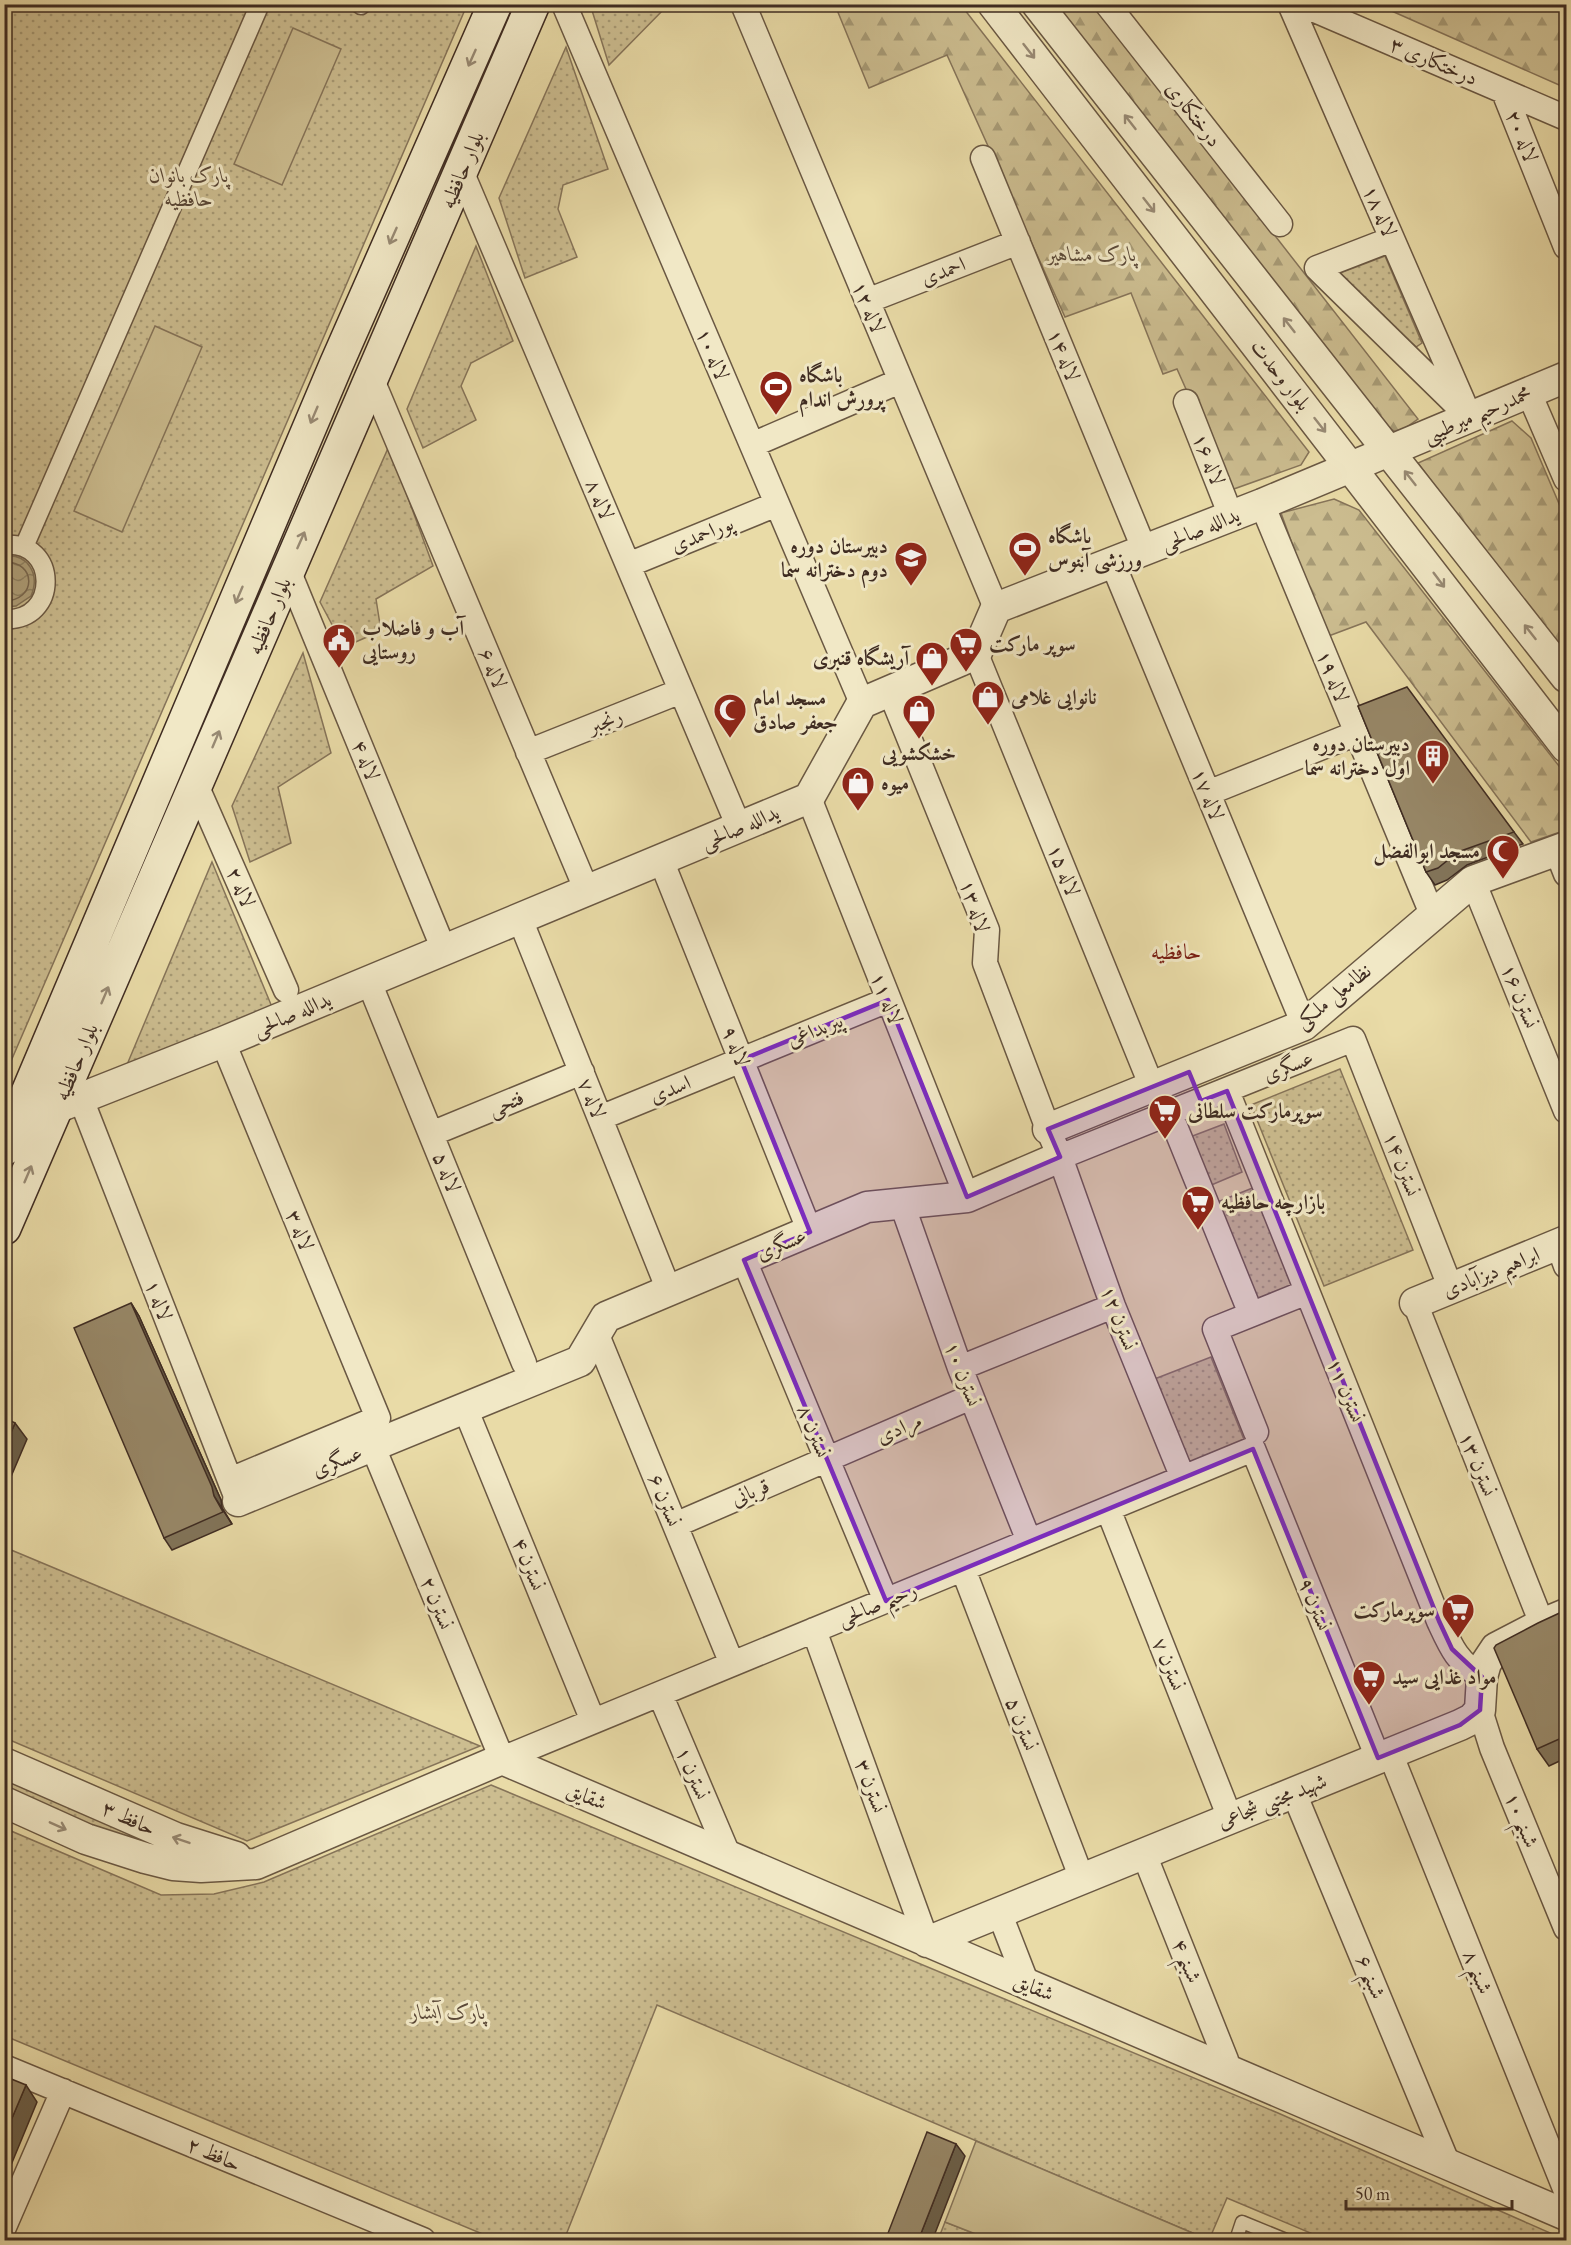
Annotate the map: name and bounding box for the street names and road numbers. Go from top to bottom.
street label: درختکاری ۳ [1386,30,1482,91]
street label: درختکاری [1160,75,1228,152]
street label: لاله ۲۰ [1500,106,1545,166]
street label: بلوار حافظیه [433,127,490,213]
street label: لاله ۱۸ [1357,181,1404,241]
street label: احمدی [917,250,969,291]
street label: لاله ۱۲ [847,277,892,337]
street label: لاله ۱۰ [691,324,736,384]
street label: لاله ۱۴ [1042,325,1087,385]
street label: بلوار وحدت [1245,333,1318,416]
street label: محمدرحیم میرطیبی [1418,379,1538,456]
street label: لاله ۱۶ [1187,429,1232,489]
street label: لاله ۸ [580,474,621,523]
street label: یدالله صالحی [1156,500,1244,558]
street label: پوراحمدی [666,508,739,560]
street label: بلوار حافظیه [240,573,297,659]
street label: لاله ۶ [473,643,514,692]
street label: لاله ۱۹ [1311,646,1356,706]
street label: رنجبر [582,701,626,740]
street label: لاله ۴ [346,736,387,784]
street label: لاله ۱۷ [1186,764,1231,824]
street label: یدالله صالحی [696,798,784,856]
street label: لاله ۱۵ [1042,840,1087,900]
street label: لاله ۲ [221,862,262,911]
street label: لاله ۱۳ [954,876,997,936]
street label: نظامعلی ملکی [1289,957,1378,1037]
street label: نسترن ۱۶ [1495,960,1546,1032]
street label: لاله ۱۱ [865,968,910,1028]
street label: یدالله صالحی [248,985,336,1043]
street label: پیربداغی [783,1006,848,1055]
street label: بلوار حافظیه [47,1019,104,1105]
street label: لاله ۹ [716,1022,757,1070]
street label: عسگری [1259,1043,1317,1088]
street label: اسدی [645,1068,695,1109]
street label: لاله ۷ [572,1074,613,1122]
street label: فتحی [484,1083,528,1123]
street label: نسترن ۱۴ [1378,1128,1427,1200]
street label: لاله ۵ [427,1148,468,1196]
street label: لاله ۳ [280,1206,321,1254]
street label: عسگری [752,1221,810,1266]
street label: ابراهیم دیزآبادی [1438,1240,1547,1311]
street label: لاله ۱ [139,1276,179,1324]
street label: نسترن ۱۲ [1095,1282,1144,1354]
street label: نسترن ۱۰ [939,1338,988,1410]
street label: نسترن ۱۱ [1321,1354,1372,1426]
street label: نسترن ۸ [792,1400,837,1461]
street label: مرادی [872,1406,927,1451]
street label: نسترن ۱۳ [1453,1428,1504,1500]
street label: عسگری [308,1438,366,1483]
street label: نسترن ۶ [643,1469,688,1530]
street label: قربانی [726,1471,773,1512]
street label: نسترن ۴ [507,1533,552,1594]
street label: نسترن ۲ [415,1572,460,1633]
street label: نسترن ۹ [1293,1573,1338,1634]
street label: رحیم صالحی [833,1575,923,1639]
street label: نسترن ۷ [1147,1633,1192,1694]
street label: نسترن ۵ [1000,1693,1045,1754]
street label: نسترن ۱ [670,1742,717,1803]
street label: نسترن ۳ [849,1755,894,1816]
street label: شهید مجتبی شجاعی [1213,1766,1332,1838]
street label: شقایق [563,1775,612,1816]
street label: شبنم ۱۰ [1492,1788,1546,1855]
street label: حافظ ۳ [98,1794,160,1841]
street label: شبنم ۴ [1159,1935,1208,1990]
street label: شبنم ۸ [1450,1946,1499,2001]
street label: شبنم ۶ [1343,1951,1392,2006]
street label: شقایق [1010,1966,1059,2007]
street label: حافظ ۲ [183,2130,245,2177]

